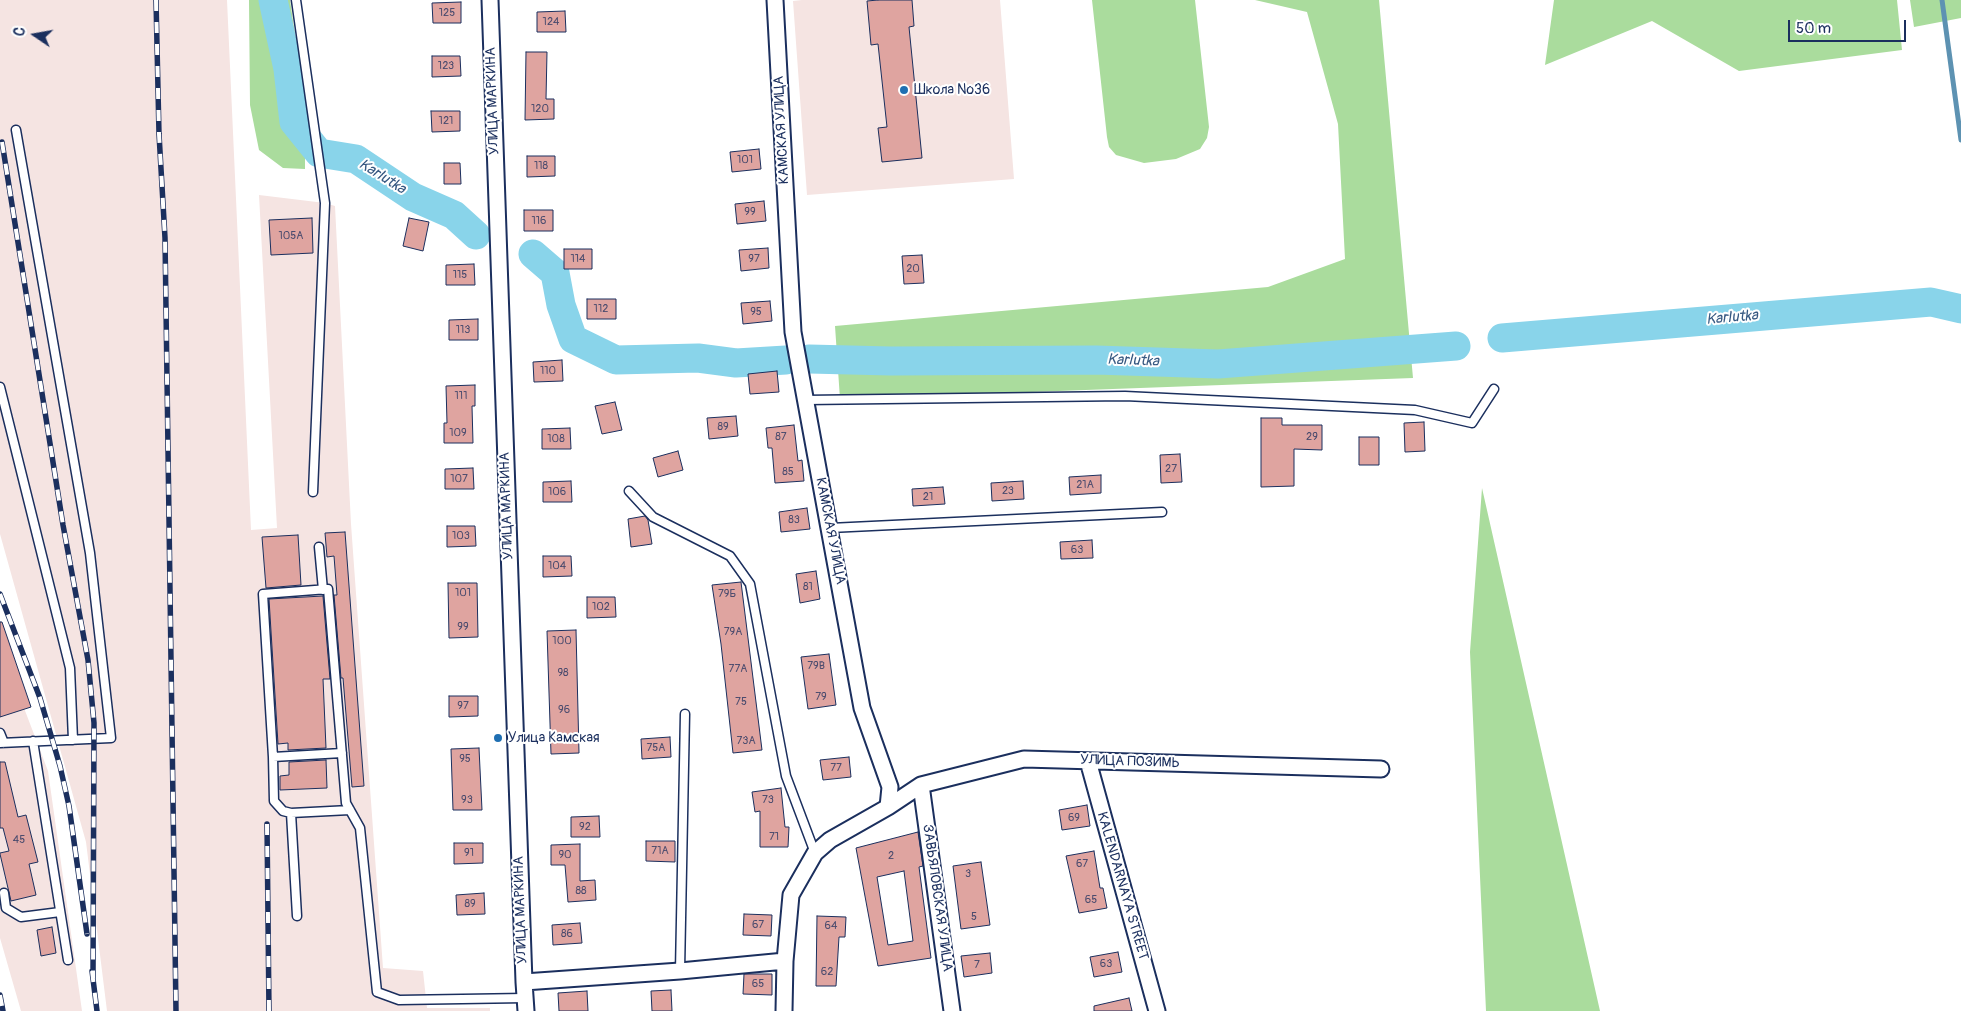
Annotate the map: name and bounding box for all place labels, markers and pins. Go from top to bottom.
place label: Школа №36 [914,82,990,98]
marker: Школа №36 [898,84,910,96]
place label: Улица Камская [508,730,600,746]
marker: Улица Камская [492,732,504,744]

